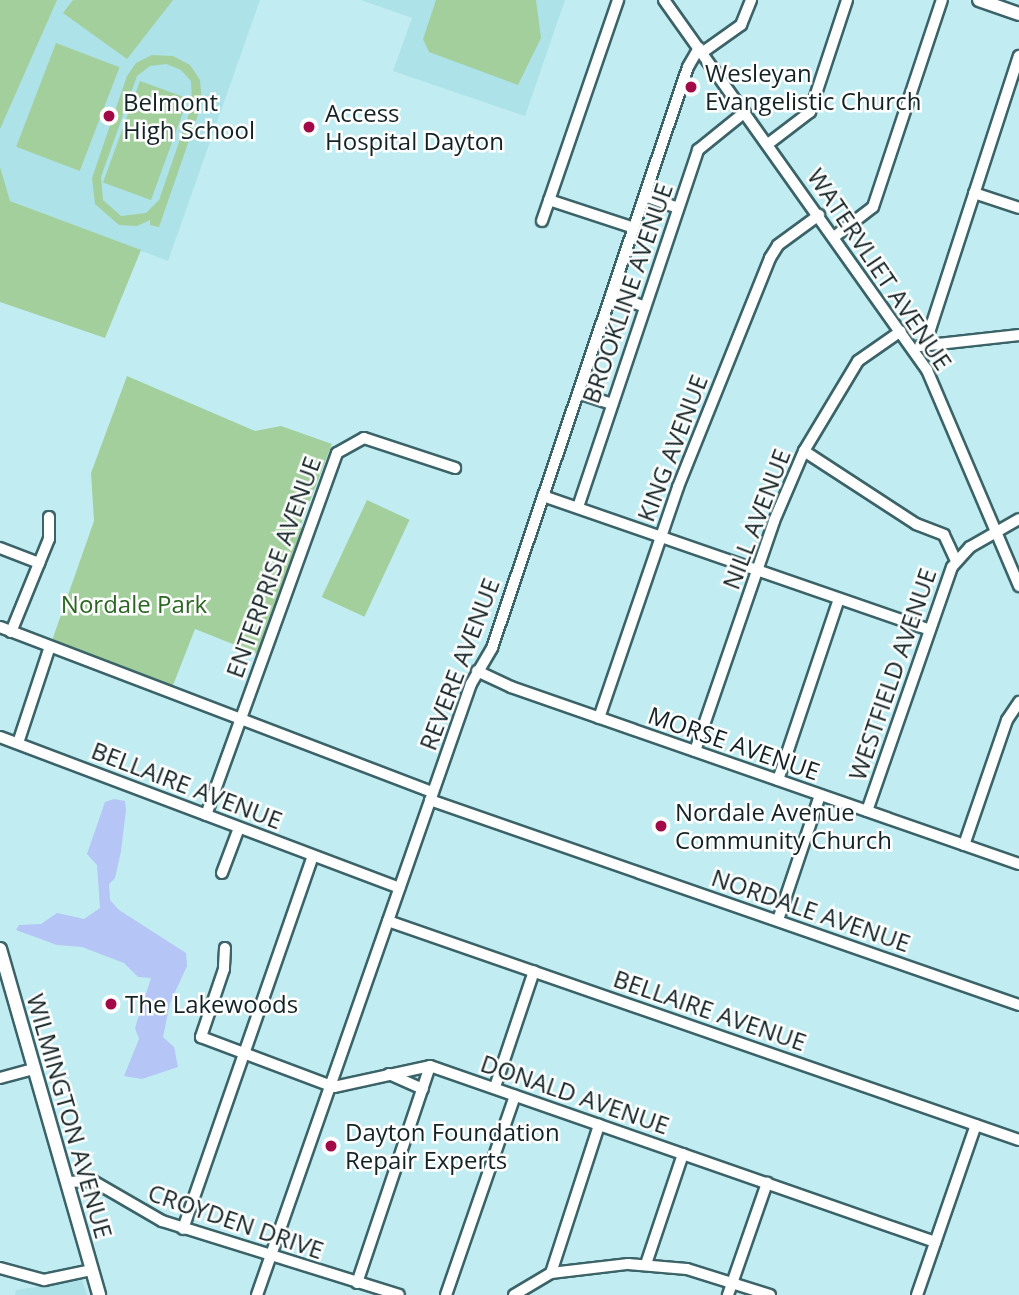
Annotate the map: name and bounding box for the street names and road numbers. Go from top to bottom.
street label: WATERVLIET AVENUE [802,163,958,375]
street label: BROOKLINE AVENUE [576,179,678,407]
street label: KING AVENUE [631,371,713,525]
street label: NILL AVENUE [716,445,796,593]
street label: ENTERPRISE AVENUE [220,453,326,681]
street label: WESTFIELD AVENUE [842,564,942,784]
street label: REVERE AVENUE [413,574,505,754]
street label: MORSE AVENUE [644,700,824,786]
street label: BELLAIRE AVENUE [88,735,286,835]
street label: NORDALE AVENUE [708,863,914,957]
street label: BELLAIRE AVENUE [610,964,810,1056]
street label: WILMINGTON AVENUE [21,990,119,1242]
street label: DONALD AVENUE [477,1048,673,1140]
street label: CROYDEN DRIVE [144,1177,328,1265]

